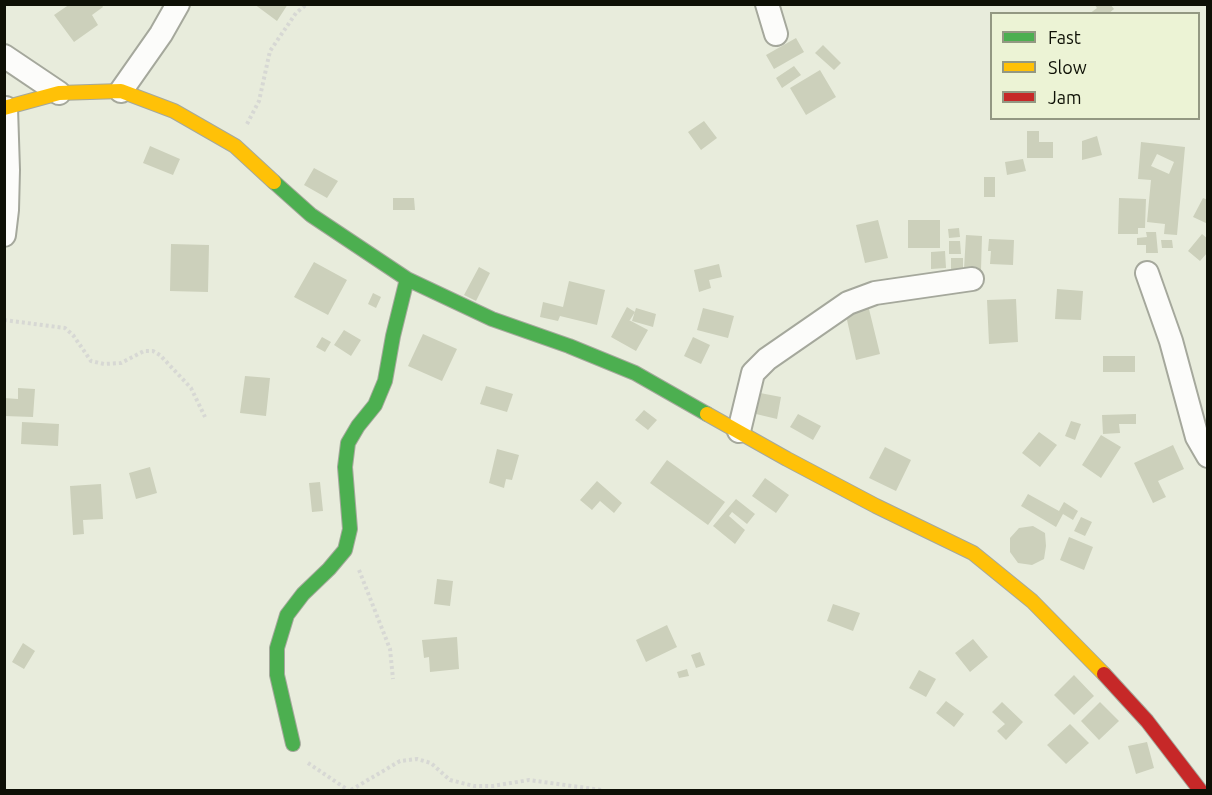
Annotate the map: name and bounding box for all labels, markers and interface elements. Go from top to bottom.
legend [990,12,1200,120]
text: Fast [1048,27,1081,47]
text: Slow [1048,57,1087,77]
text: Jam [1048,87,1082,107]

